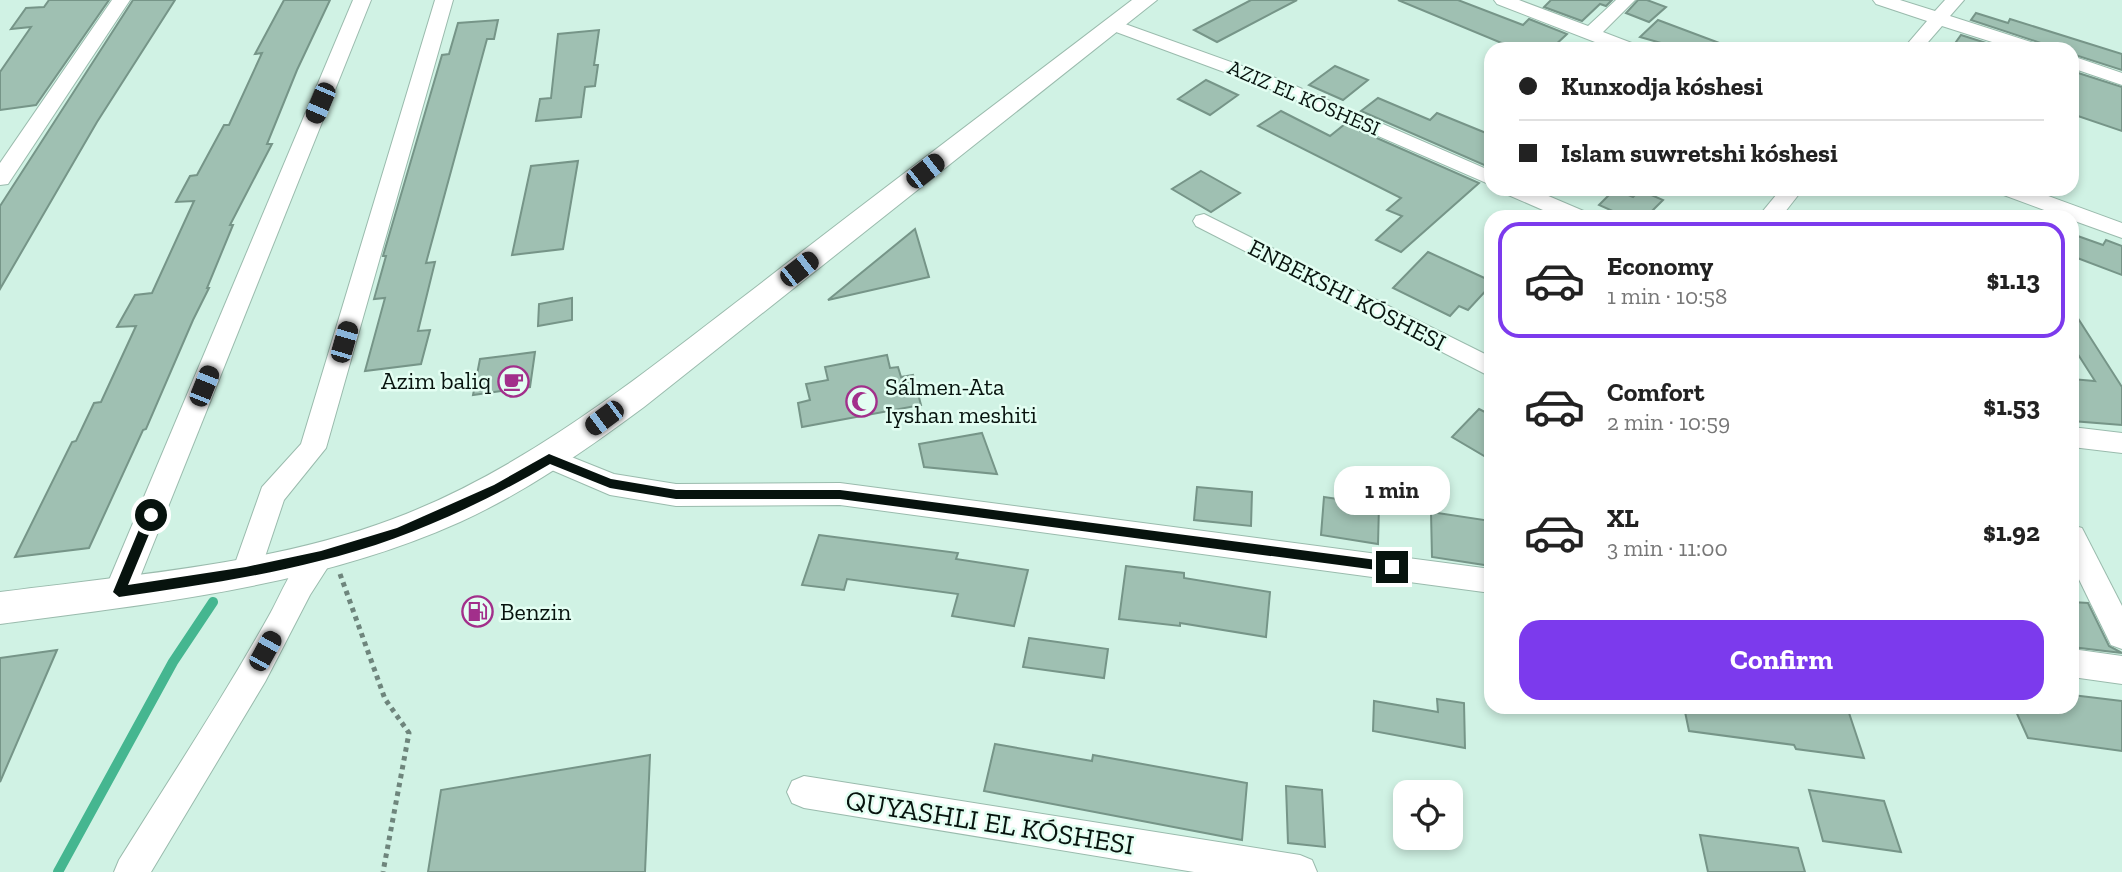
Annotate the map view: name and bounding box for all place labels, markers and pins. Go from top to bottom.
cafe icon: Azim baliq [497,364,531,398]
place label: Azim baliq [381,366,491,395]
place label: Sálmen-Ata Iyshan meshiti [885,372,1037,429]
mosque icon: Sálmen-Ata Iyshan meshiti [845,384,879,418]
fuel station icon: Benzin [460,595,494,629]
place label: Benzin [500,597,571,626]

